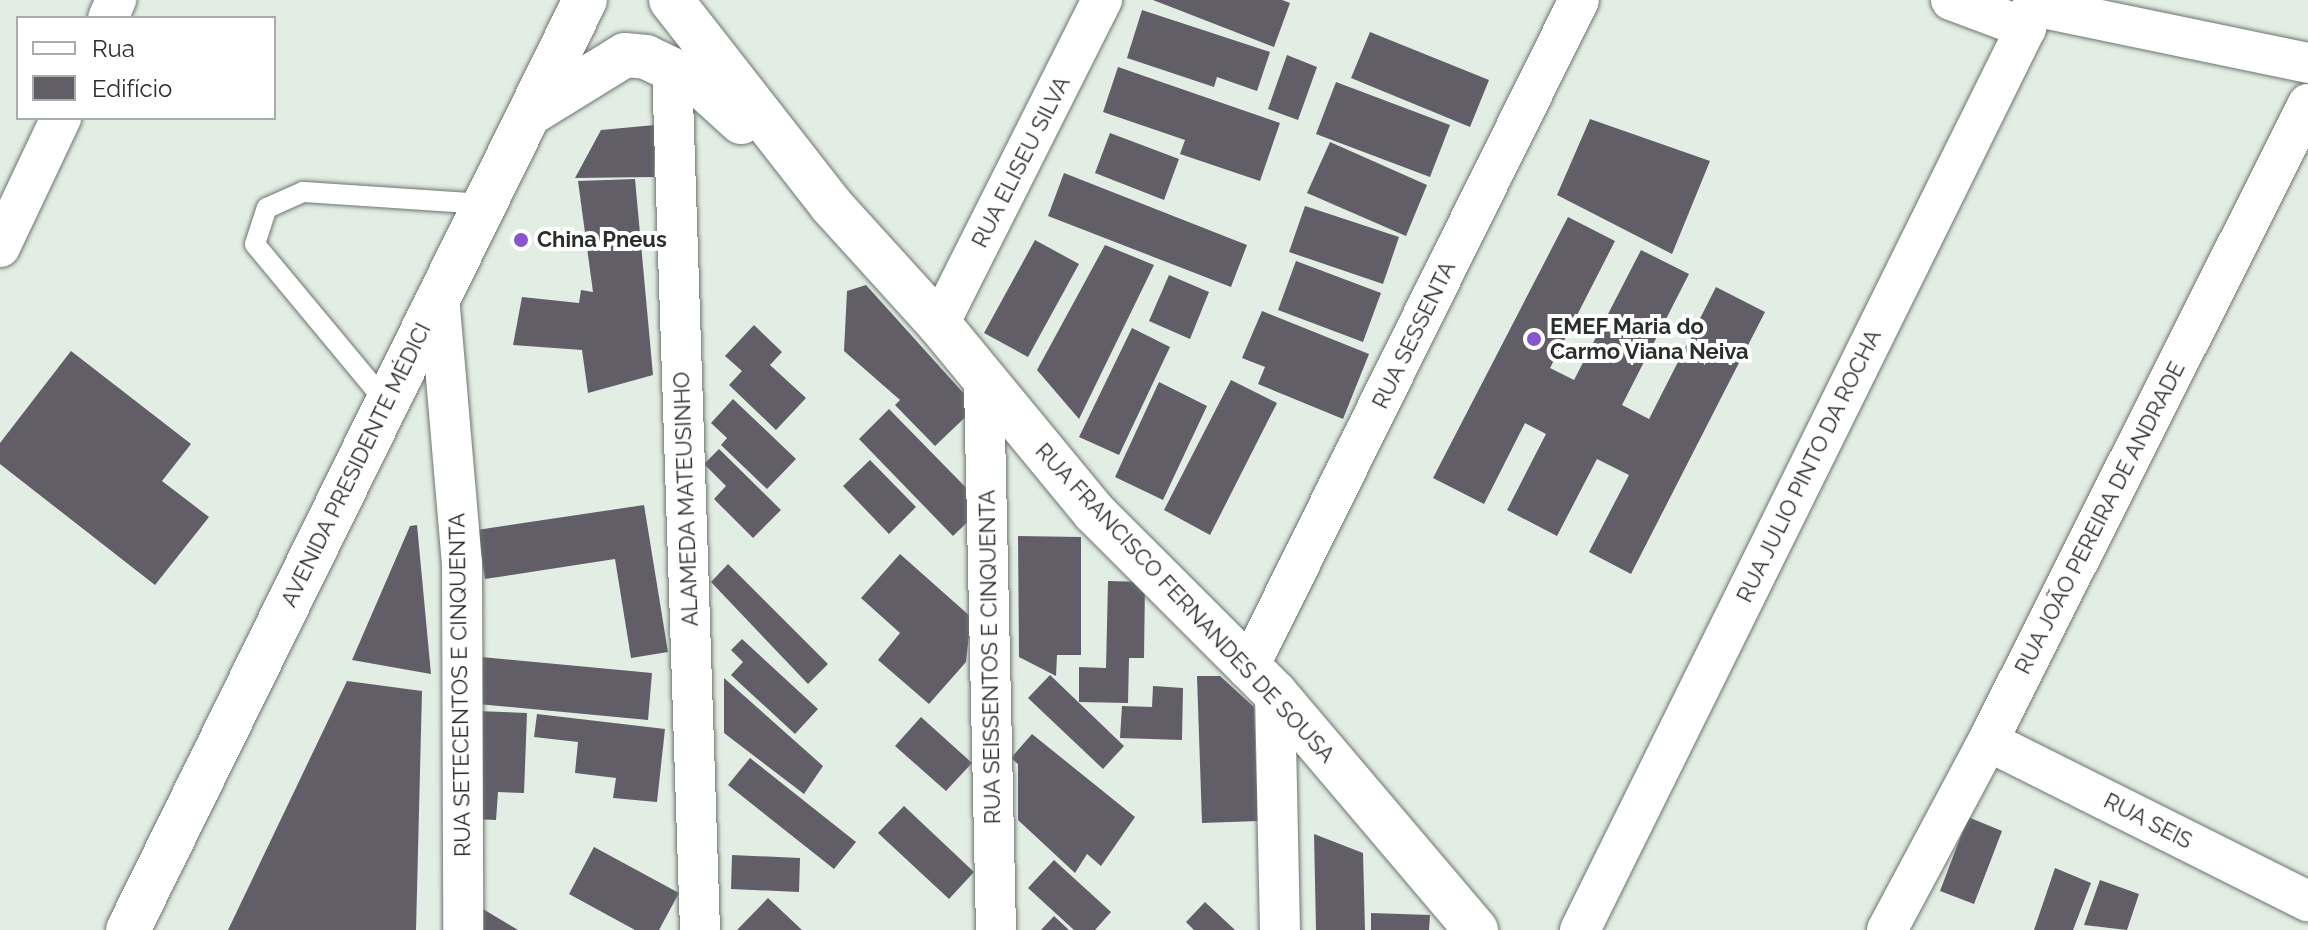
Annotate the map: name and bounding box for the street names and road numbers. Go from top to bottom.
street label: RUA ELISEU SILVA [966,72,1076,252]
street label: RUA SESSENTA [1367,257,1461,413]
street label: AVENIDA PRESIDENTE MÉDICI [275,318,437,612]
street label: RUA JULIO PINTO DA ROCHA [1731,324,1887,608]
street label: RUA JOÃO PEREIRA DE ANDRADE [2009,356,2191,680]
street label: ALAMEDA MATEUSINHO [668,371,704,627]
street label: RUA FRANCISCO FERNANDES DE SOUSA [1030,438,1340,768]
street label: RUA SEISSENTOS E CINQUENTA [974,489,1006,825]
street label: RUA SETECENTOS E CINQUENTA [444,512,476,858]
street label: RUA SEIS [2099,787,2197,855]

